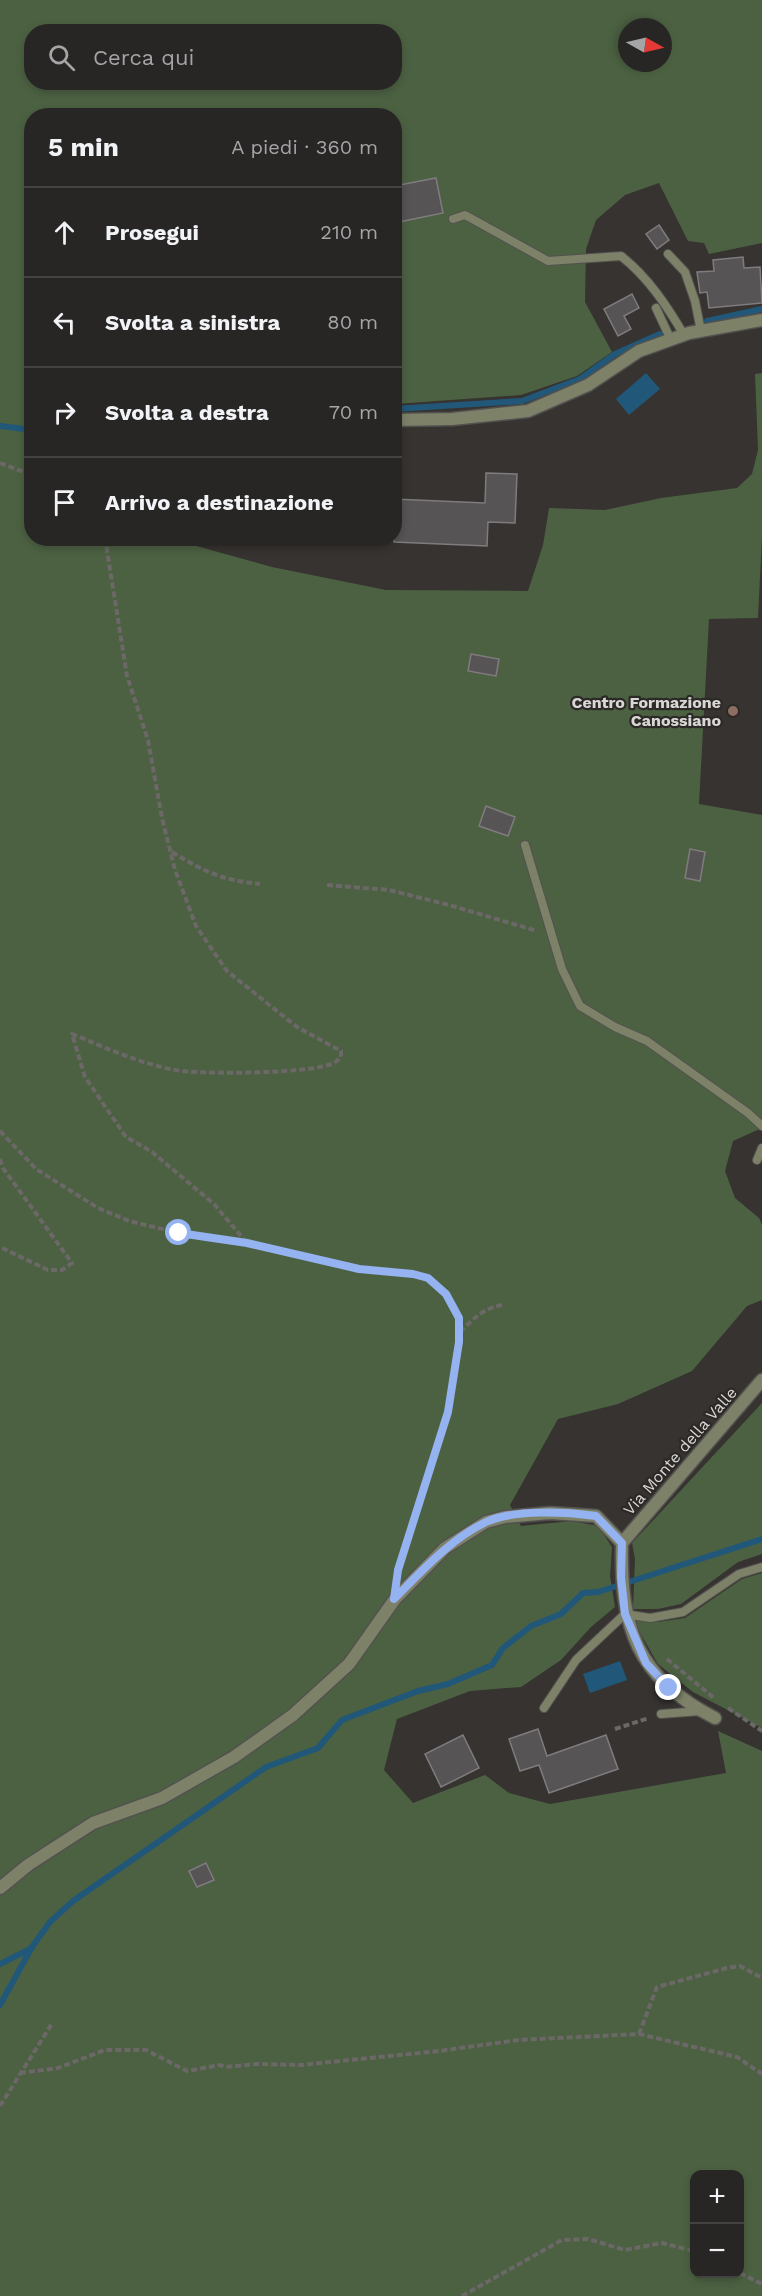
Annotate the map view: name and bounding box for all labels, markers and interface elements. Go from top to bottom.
north arrow [618,18,672,72]
search box [24,24,402,90]
icon: search [45,41,78,74]
text: Cerca qui [93,45,194,70]
text: 5 min [48,132,119,162]
text: A piedi · 360 m [231,135,378,159]
icon: ahead [48,216,81,249]
text: Prosegui [105,220,199,245]
text: 210 m [320,220,378,244]
icon: left [48,306,81,339]
text: Svolta a sinistra [105,310,280,335]
text: 80 m [327,310,378,334]
icon: right [48,396,81,429]
text: Svolta a destra [105,400,269,425]
text: 70 m [329,400,378,424]
icon: arrive [48,486,81,519]
text: Arrivo a destinazione [105,490,334,515]
place label: Centro Formazione Canossiano [572,693,721,730]
marker: Centro Formazione Canossiano [726,704,740,718]
route start [165,1219,191,1245]
street label: Via Monte della Valle [619,1383,741,1519]
route end [655,1674,681,1700]
map controls [690,2170,744,2278]
button: + [690,2170,744,2224]
button: − [690,2224,744,2278]

